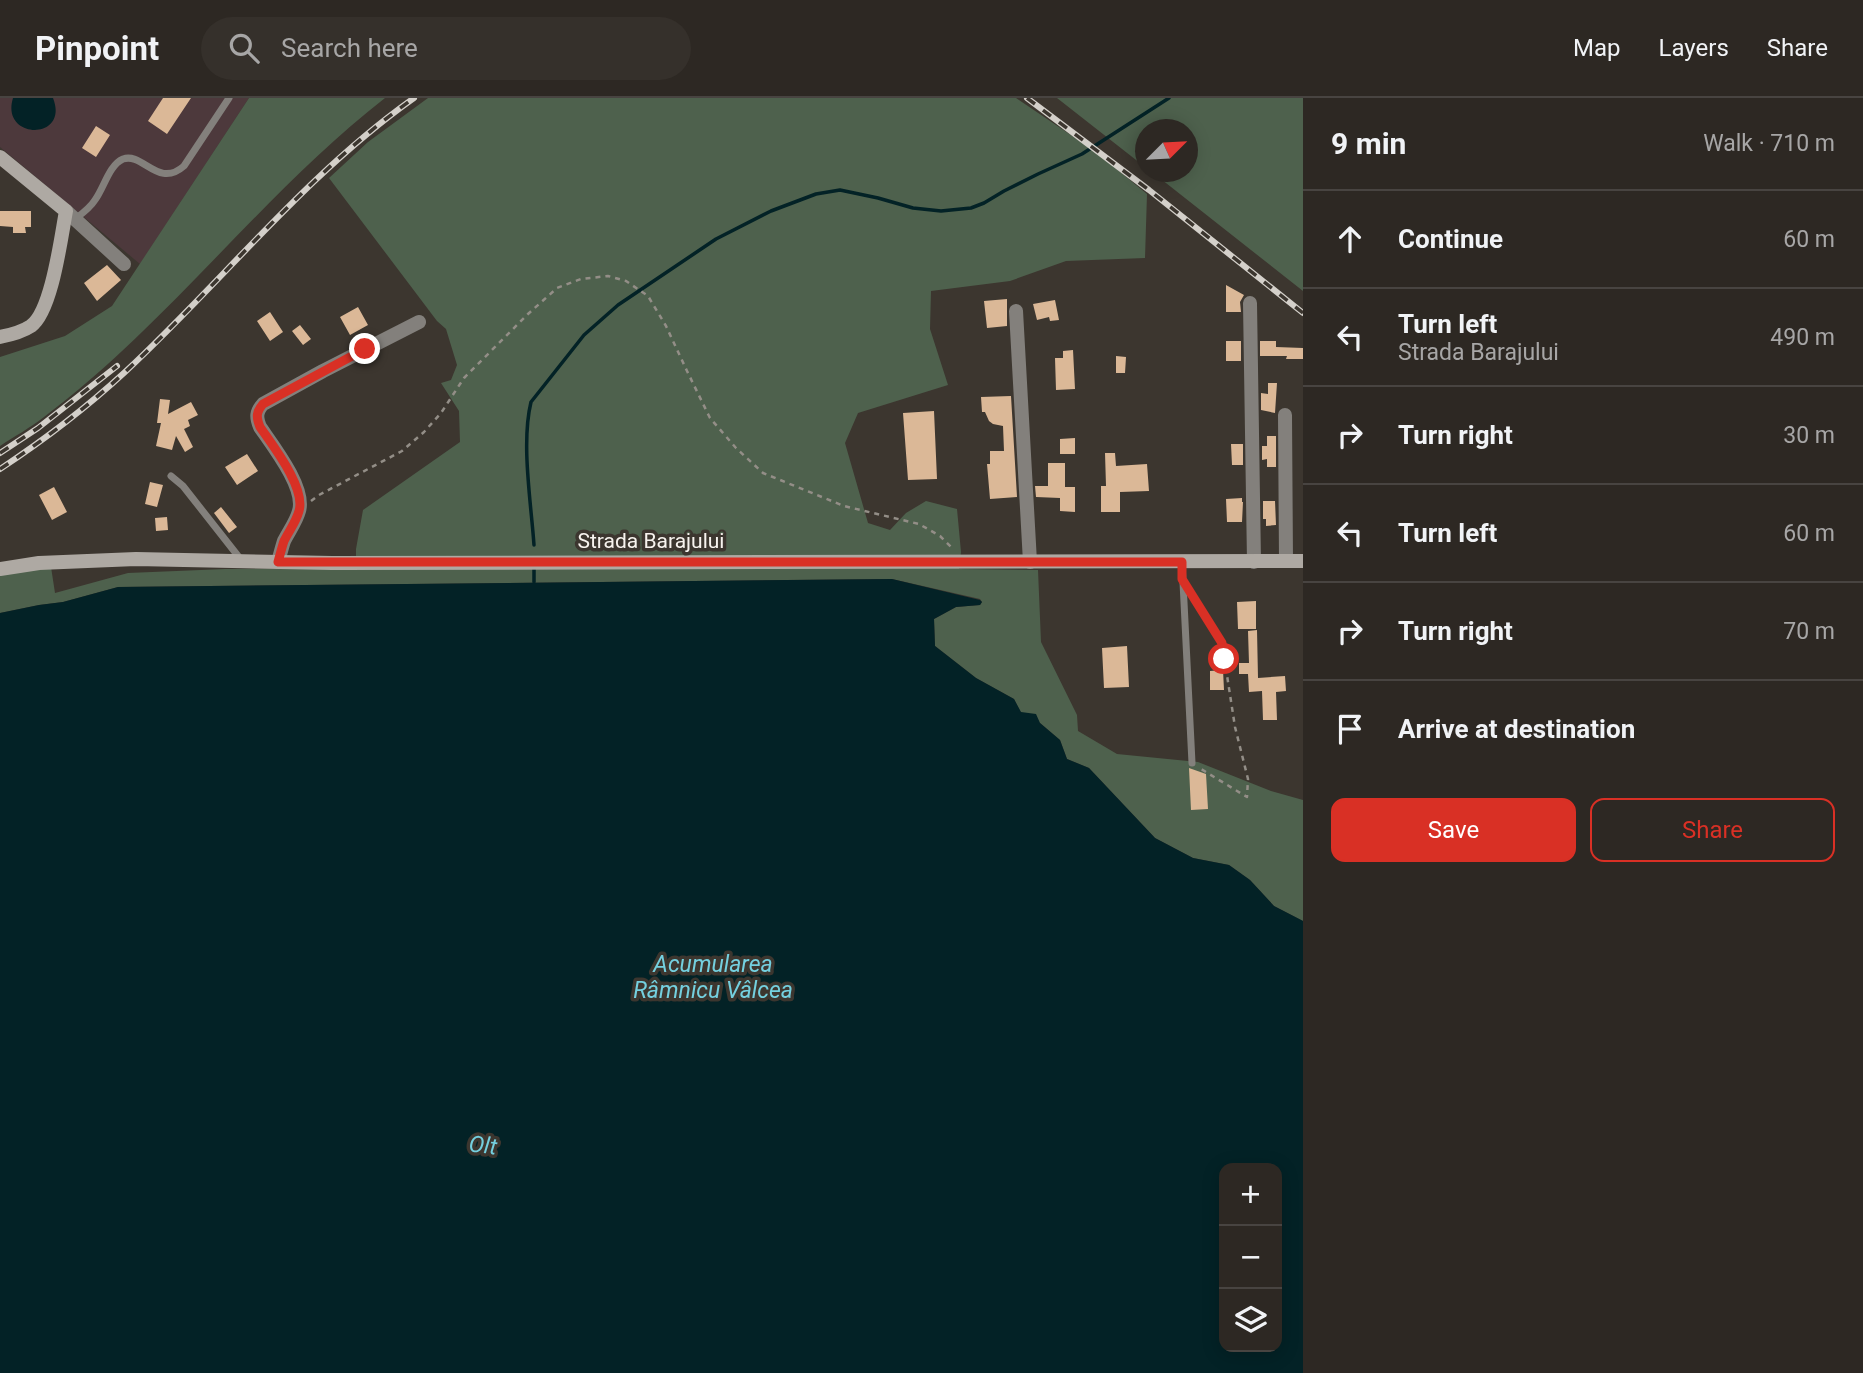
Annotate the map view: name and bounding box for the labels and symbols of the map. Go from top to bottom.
north arrow [1135,119,1198,182]
route end [349,333,380,364]
street label: Strada Barajului [578,529,724,553]
route start [1208,643,1239,674]
water label: Acumularea Râmnicu Vâlcea [633,951,793,1004]
water label: Olt [467,1130,499,1161]

